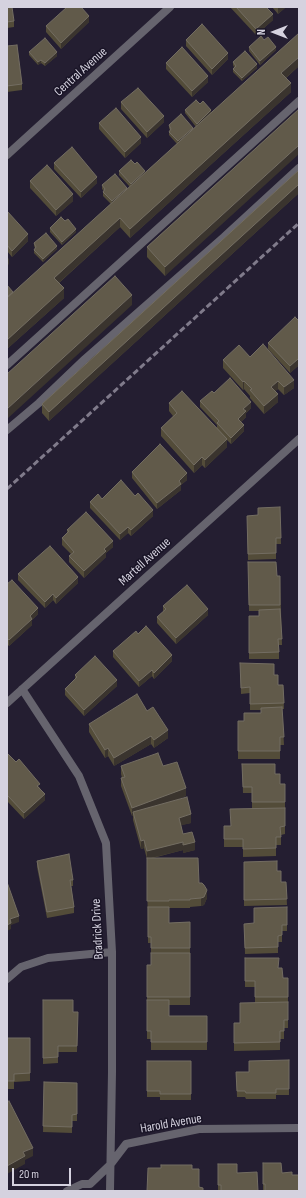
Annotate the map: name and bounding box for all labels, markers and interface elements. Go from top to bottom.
north arrow [254,12,294,52]
text: N [255,29,268,35]
street label: Central Avenue [51,44,111,100]
street label: Martell Avenue [116,535,174,589]
street label: Bradrick Drive [89,898,107,960]
street label: Harold Avenue [139,1111,203,1137]
scale bar [14,1160,73,1186]
text: 20 m [19,1167,39,1182]

